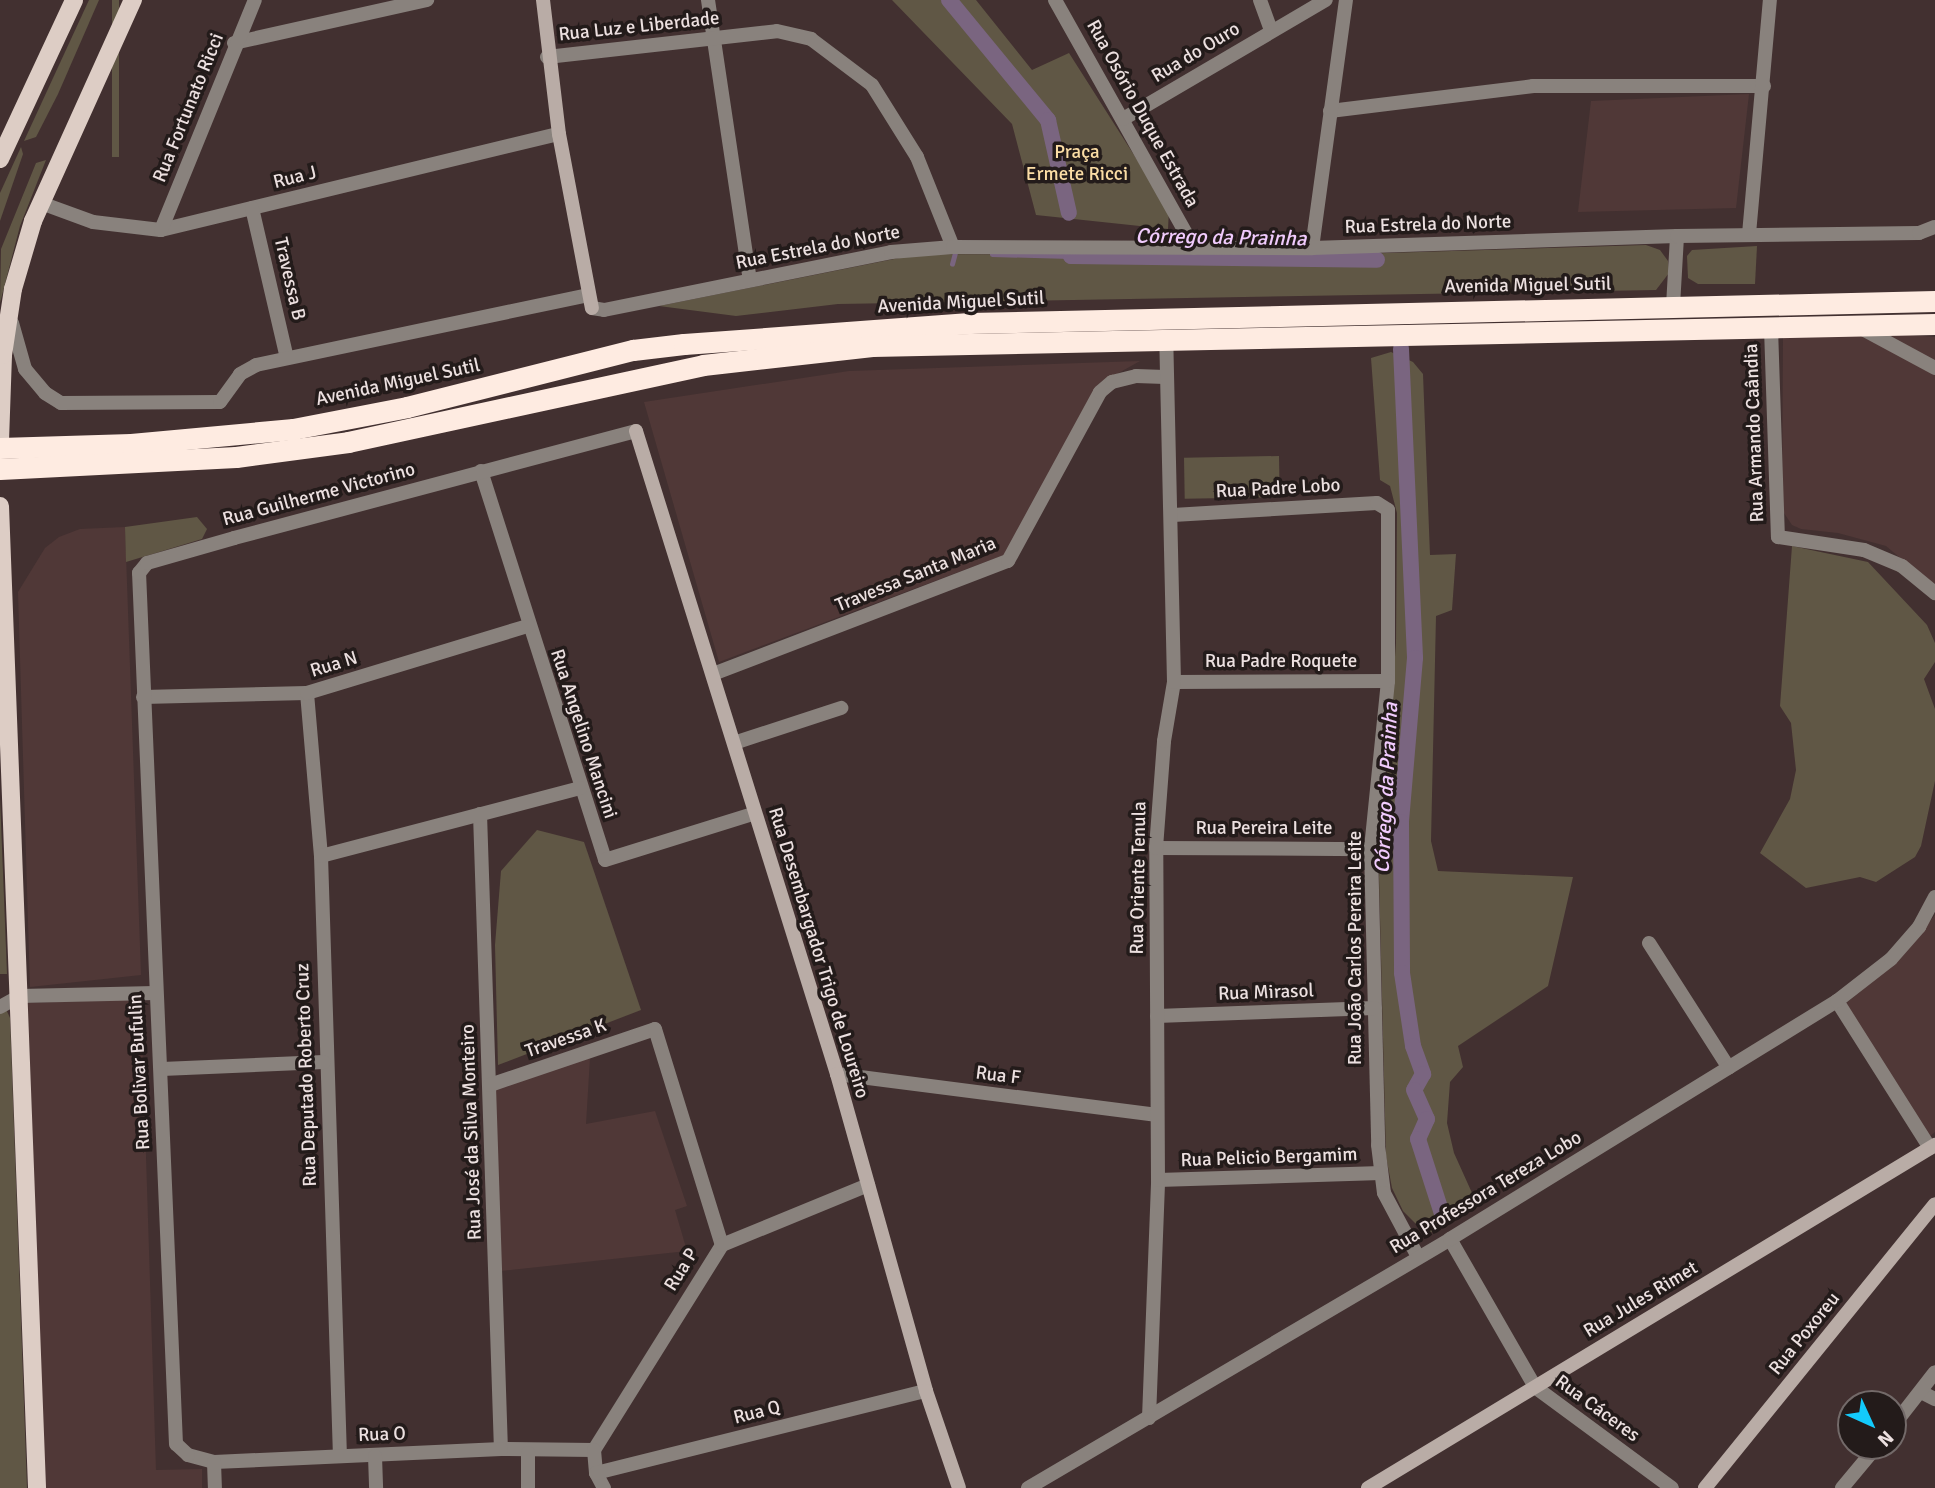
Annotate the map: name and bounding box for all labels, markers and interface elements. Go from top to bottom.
street label: Rua Luz e Liberdade [557,7,721,47]
street label: Rua Osório Duque Estrada [1081,16,1203,212]
street label: Rua do Ouro [1148,18,1244,88]
street label: Rua Fortunato Ricci [149,30,229,186]
park label: Praça Ermete Ricci [1026,142,1128,186]
street label: Rua J [271,162,319,194]
street label: Rua Estrela do Norte [1344,211,1512,239]
street label: Rua Estrela do Norte [734,221,902,275]
water label: Córrego da Prainha [1135,223,1307,251]
street label: Travessa B [268,235,310,323]
street label: Avenida Miguel Sutil [1444,273,1612,299]
street label: Avenida Miguel Sutil [877,287,1045,319]
street label: Rua Armando Caândia [1740,343,1770,523]
street label: Avenida Miguel Sutil [314,354,482,412]
street label: Rua Guilherme Victorino [220,458,418,532]
street label: Rua Padre Lobo [1215,474,1341,504]
street label: Travessa Santa Maria [832,532,1000,618]
street label: Rua Angelino Mancini [545,646,621,822]
street label: Rua N [308,647,360,683]
street label: Rua Padre Roquete [1205,651,1357,673]
water label: Córrego da Prainha [1369,702,1403,874]
street label: Rua Oriente Tenula [1126,801,1152,955]
street label: Rua Desembargador Trigo de Loureiro [763,805,873,1101]
street label: Rua Pereira Leite [1196,818,1332,840]
street label: Rua João Carlos Pereira Leite [1345,831,1367,1065]
street label: Rua Deputado Roberto Cruz [292,963,322,1187]
street label: Rua Mirasol [1218,980,1314,1006]
street label: Rua Bolivar Bufulin [125,993,155,1151]
street label: Travessa K [522,1015,610,1063]
street label: Rua José da Silva Monteiro [457,1024,487,1240]
street label: Rua F [974,1062,1022,1090]
street label: Rua Professora Tereza Lobo [1386,1127,1586,1259]
street label: Rua Pelicio Bergamim [1180,1144,1358,1172]
street label: Rua P [660,1244,704,1296]
street label: Rua Jules Rimet [1580,1257,1702,1343]
street label: Rua Poxoreu [1765,1288,1845,1380]
street label: Rua Cáceres [1550,1371,1644,1447]
north arrow [1837,1390,1907,1460]
street label: Rua Q [731,1396,783,1430]
street label: Rua O [358,1423,406,1447]
text: N [1872,1425,1899,1452]

